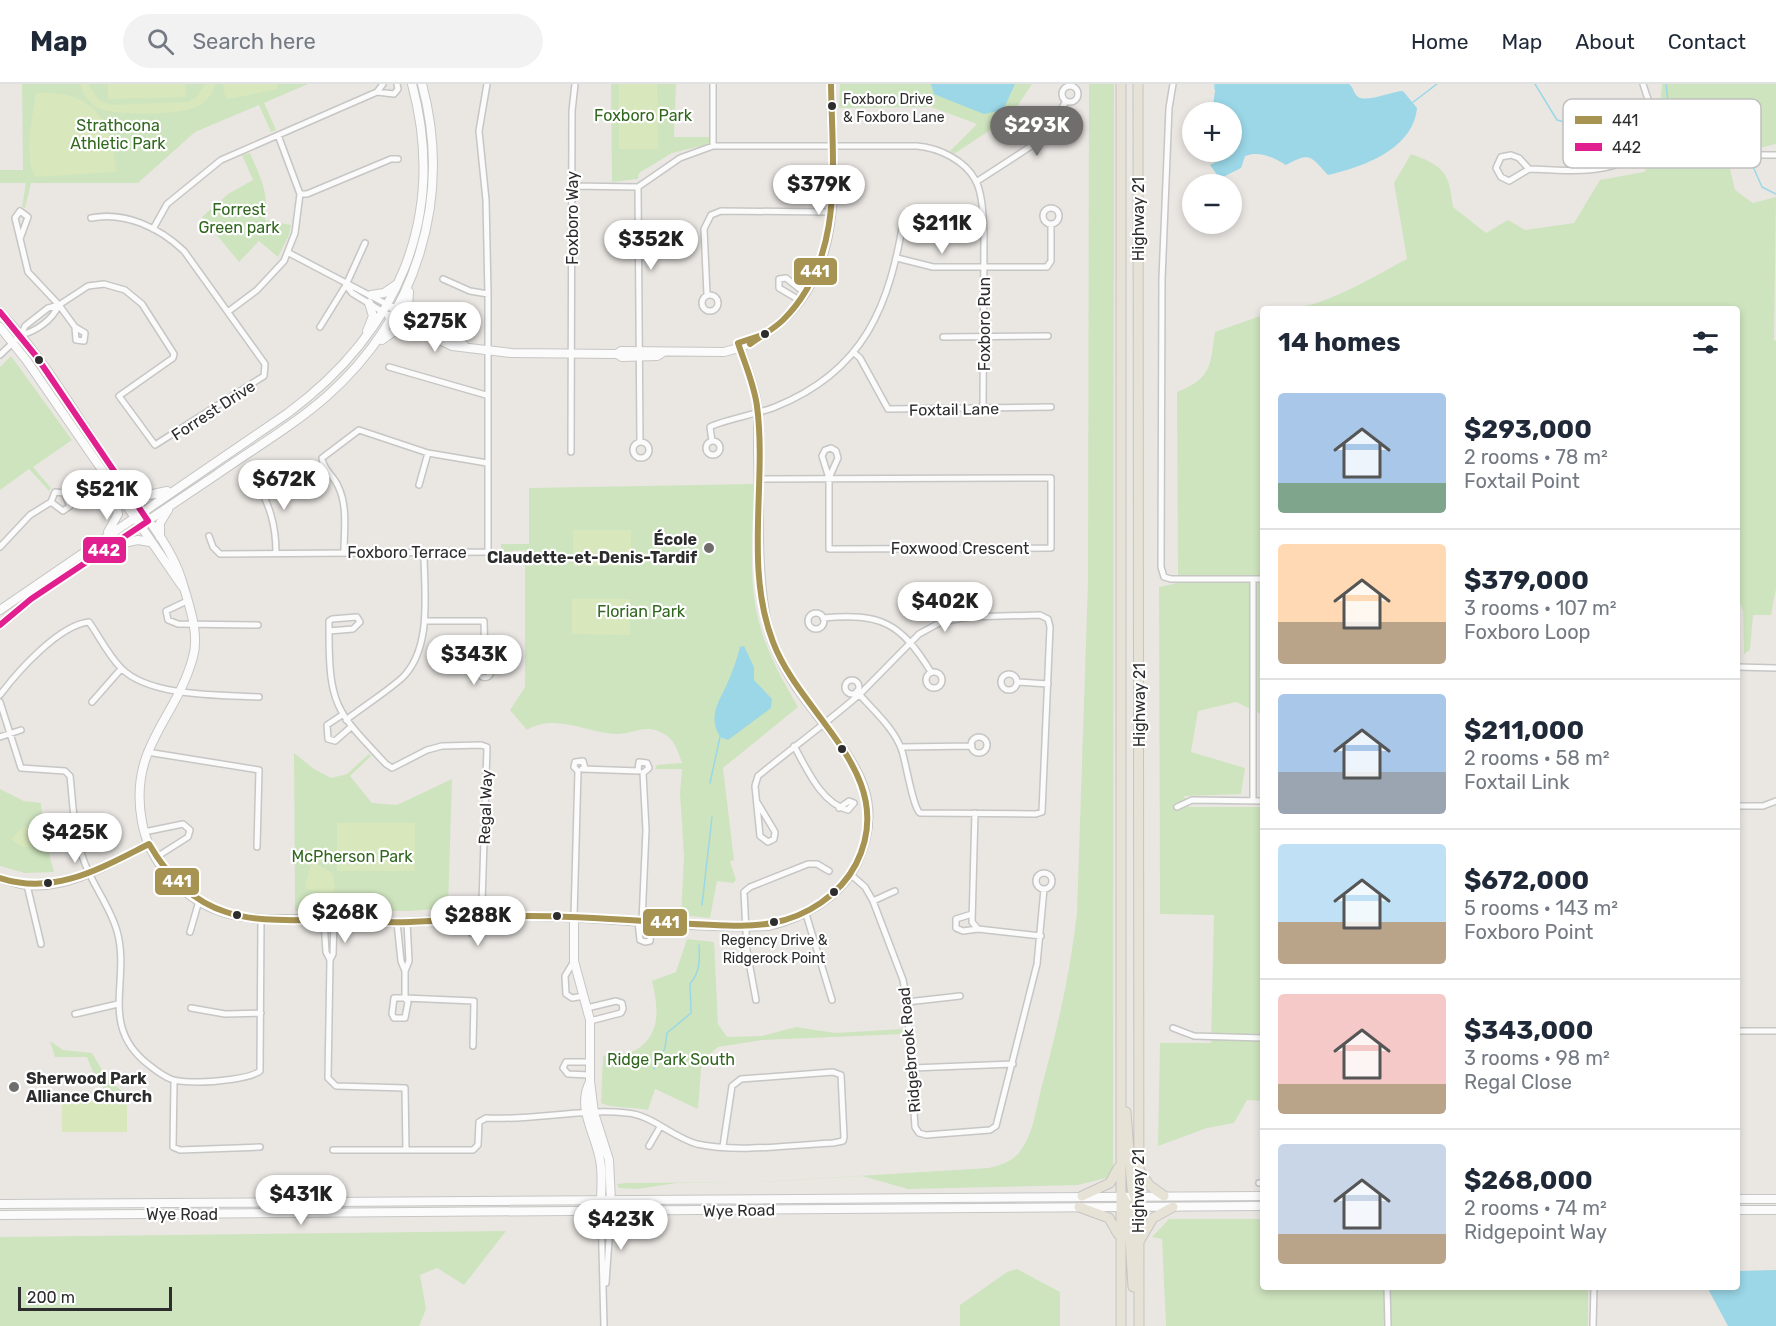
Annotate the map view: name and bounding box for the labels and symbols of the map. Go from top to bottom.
place label: Foxboro Drive & Foxboro Lane [843,91,945,126]
legend [1563,99,1761,168]
marker: Foxboro Drive & Foxboro Lane [826,100,838,112]
park label: Foxboro Park [594,106,693,125]
pin: $293K [995,106,1079,157]
text: 441 [1612,111,1638,130]
park label: Strathcona Athletic Park [70,116,166,153]
text: 442 [1612,138,1641,157]
pin: $379K [777,165,861,216]
street label: Foxboro Way [563,171,582,265]
street label: Highway 21 [1129,177,1148,261]
park label: Forrest Green park [198,200,280,237]
pin: $211K [900,204,984,255]
pin: $352K [609,220,693,271]
line badge: 441 [793,257,838,286]
text: 441 [800,262,830,281]
street label: Foxboro Run [975,277,994,371]
pin: $275K [393,302,477,353]
unlabelled marker [759,328,771,340]
unlabelled marker [33,354,45,366]
street label: Forrest Drive [168,376,259,445]
street label: Foxtail Lane [909,399,999,420]
pin: $672K [242,460,326,511]
pin: $521K [65,470,149,521]
place label: École Claudette-et-Denis-Tardif [487,529,698,567]
line badge: 442 [82,536,127,564]
street label: Foxwood Crescent [891,539,1029,558]
text: 442 [88,541,120,560]
marker: École Claudette-et-Denis-Tardif [702,541,716,555]
street label: Foxboro Terrace [347,543,467,562]
pin: $402K [903,582,987,633]
park label: Florian Park [597,602,686,621]
pin: $343K [432,635,516,686]
street label: Highway 21 [1130,663,1149,747]
unlabelled marker [836,743,848,755]
street label: Regal Way [475,769,496,845]
pin: $425K [33,813,117,864]
park label: McPherson Park [292,847,413,866]
line badge: 441 [154,867,200,896]
text: 441 [162,872,192,891]
unlabelled marker [42,877,54,889]
unlabelled marker [828,886,840,898]
pin: $268K [303,893,387,944]
pin: $288K [436,896,520,947]
line badge: 441 [642,908,688,937]
unlabelled marker [231,909,243,921]
unlabelled marker [551,910,563,922]
text: 441 [650,913,680,932]
marker: Regency Drive & Ridgerock Point [768,916,780,928]
place label: Regency Drive & Ridgerock Point [721,932,828,967]
street label: Ridgebrook Road [895,986,924,1114]
park label: Ridge Park South [607,1050,735,1069]
place label: Sherwood Park Alliance Church [26,1069,152,1106]
marker: Sherwood Park Alliance Church [7,1080,21,1094]
street label: Highway 21 [1129,1149,1148,1233]
pin: $431K [259,1175,343,1226]
pin: $423K [579,1200,663,1251]
street label: Wye Road [703,1200,775,1221]
street label: Wye Road [146,1205,218,1224]
scale bar [18,1284,172,1312]

